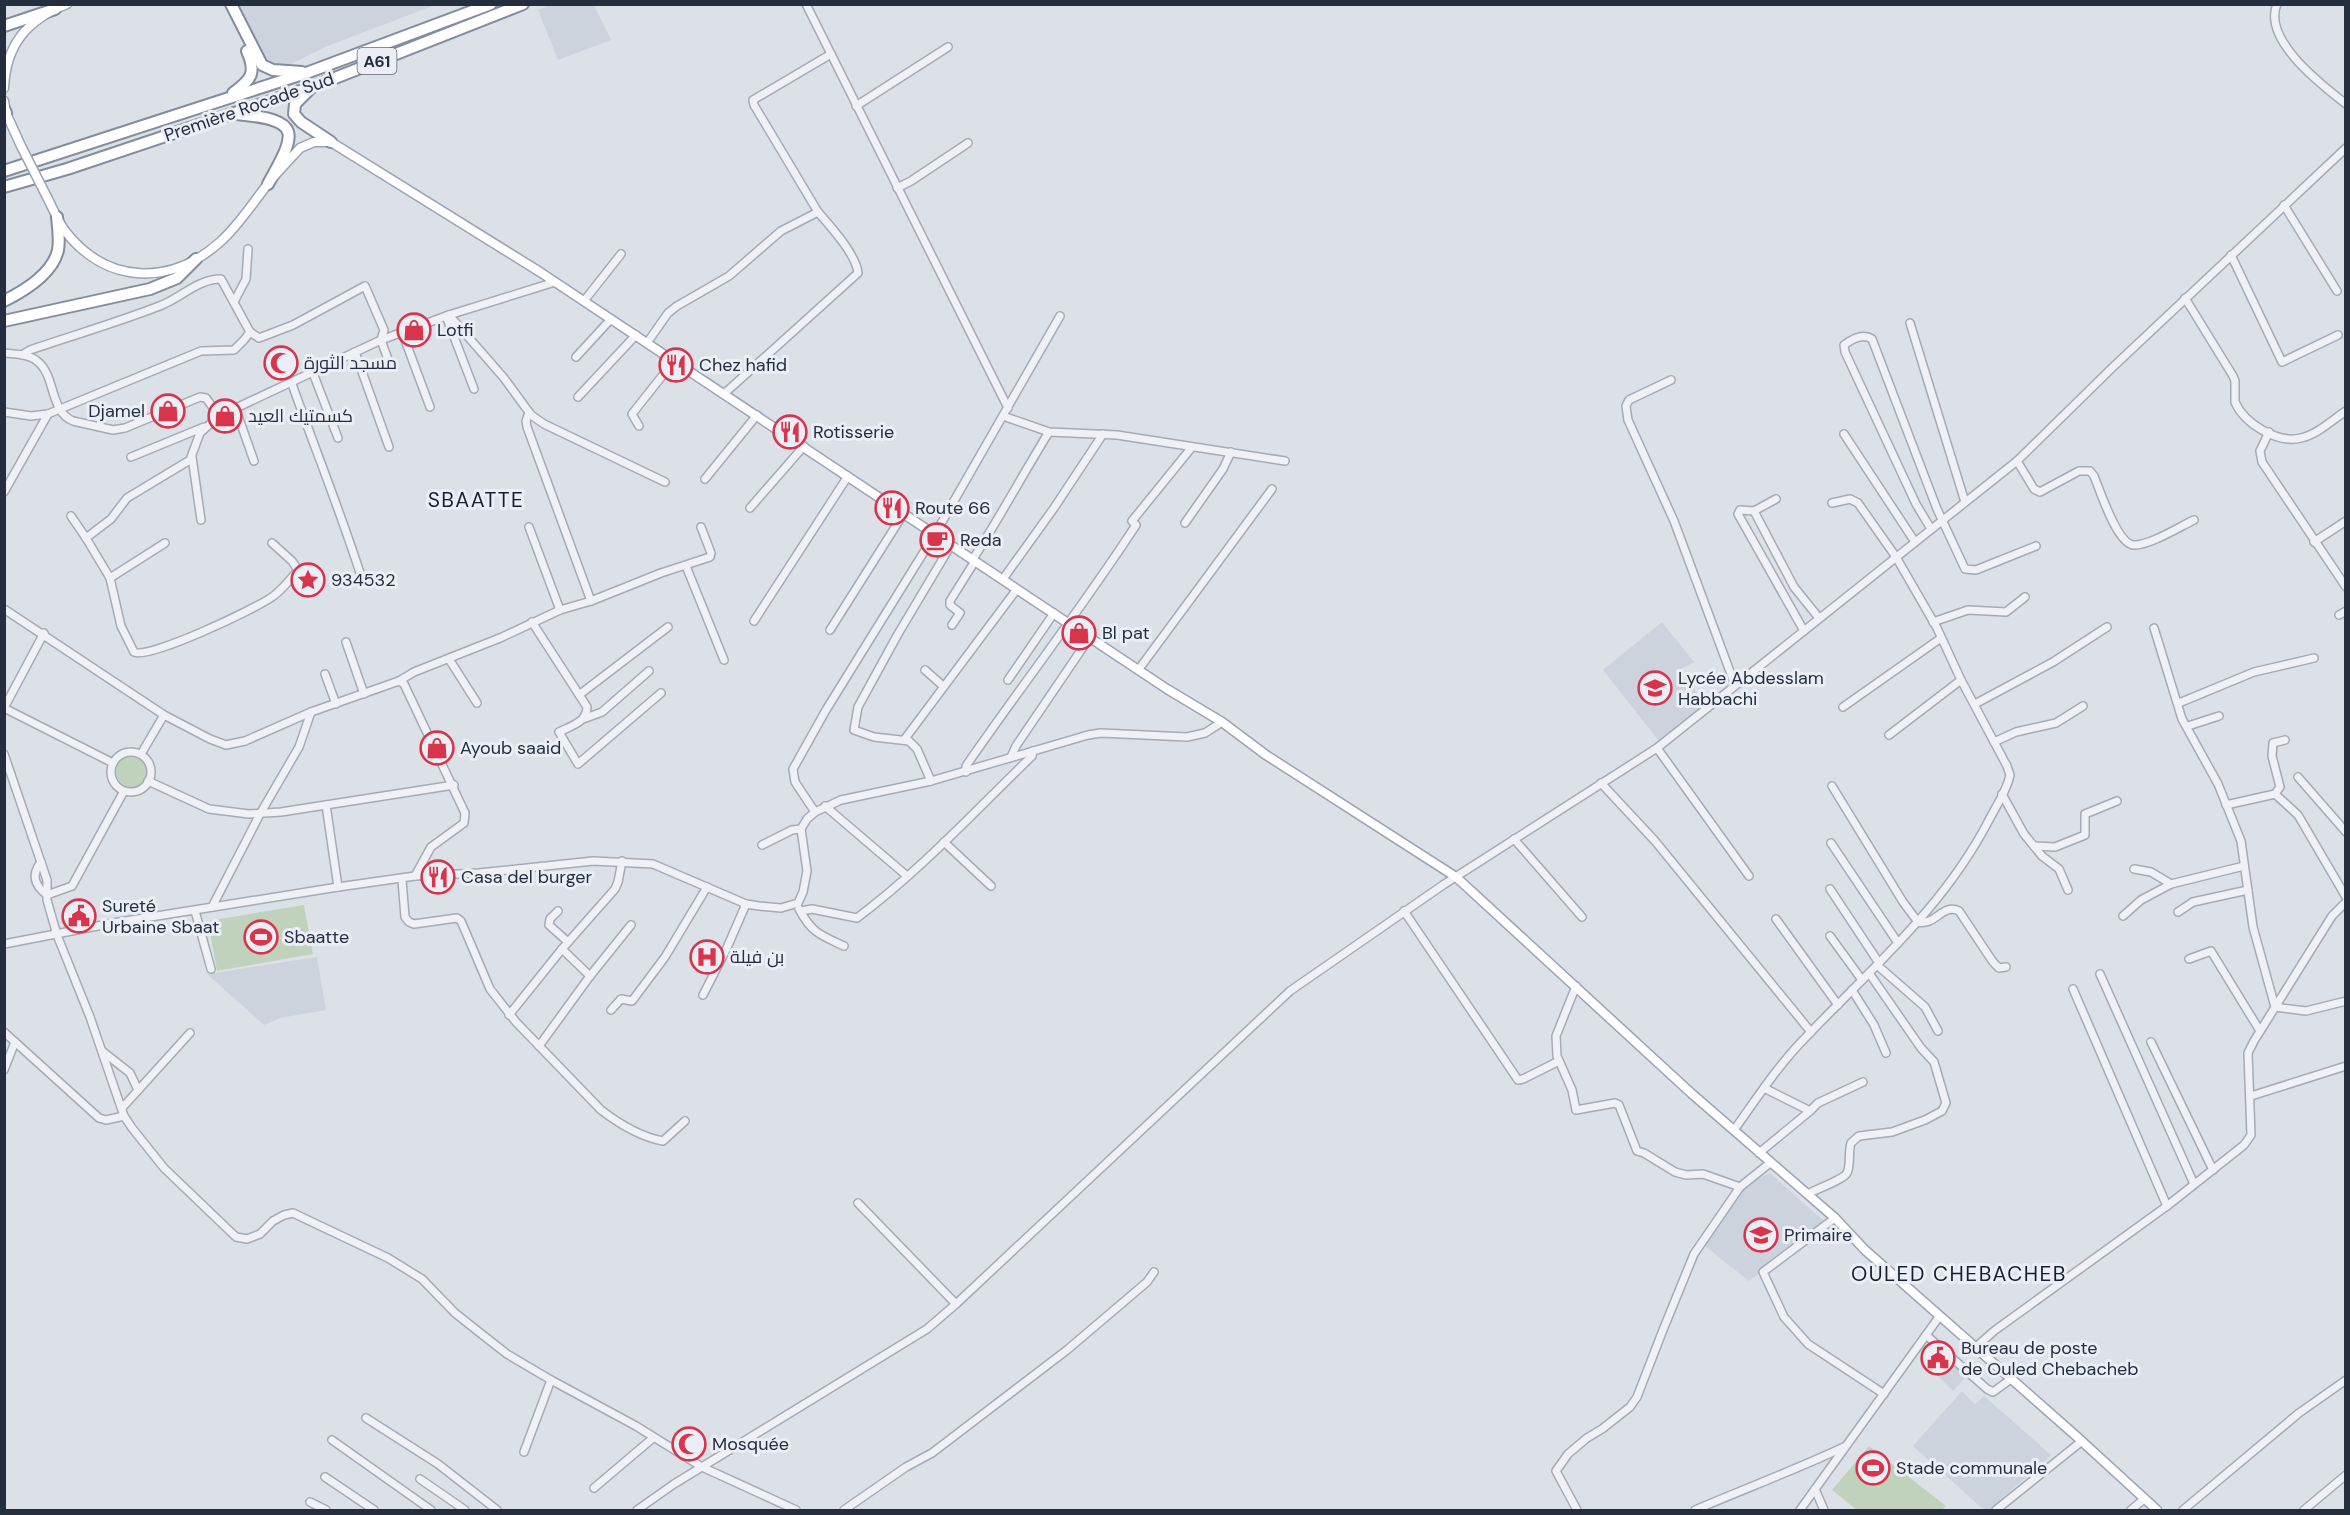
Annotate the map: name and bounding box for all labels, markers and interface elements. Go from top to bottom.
road number: A61 [358,48,397,74]
street label: Première Rocade Sud [161,67,337,147]
shop icon: Lotfi [396,312,432,348]
place label: Lotfi [437,318,474,342]
mosque icon: مسجد الثورة [263,345,299,381]
restaurant icon: Chez hafid [658,347,694,383]
place label: مسجد الثورة [304,351,397,375]
place label: Chez hafid [699,353,787,377]
shop icon: Djamel [150,393,186,429]
shop icon: كسمتيك العيد [207,398,243,434]
place label: Djamel [88,399,145,423]
place label: كسمتيك العيد [248,404,353,428]
restaurant icon: Rotisserie [772,414,808,450]
place label: Rotisserie [813,420,894,444]
district label: SBAATTE [428,486,524,514]
restaurant icon: Route 66 [874,490,910,526]
place label: Route 66 [915,496,991,520]
cafe icon: Reda [919,522,955,558]
place label: Reda [960,528,1001,552]
place icon: 934532 [290,562,326,598]
place label: 934532 [331,568,396,592]
shop icon: Bl pat [1061,615,1097,651]
place label: Bl pat [1102,621,1150,645]
place label: Lycée Abdesslam Habbachi [1678,666,1824,711]
school or university icon: Lycée Abdesslam Habbachi [1637,670,1673,706]
shop icon: Ayoub saaid [419,730,455,766]
place label: Ayoub saaid [460,736,561,760]
restaurant icon: Casa del burger [420,859,456,895]
place label: Casa del burger [461,865,593,889]
place label: Sureté Urbaine Sbaat [102,894,219,939]
public building icon: Sureté Urbaine Sbaat [61,898,97,934]
sports icon: Sbaatte [243,919,279,955]
place label: Sbaatte [284,925,349,949]
hospital icon: بن فيلة [689,939,725,975]
place label: بن فيلة [730,945,784,969]
school or university icon: Primaire [1743,1217,1779,1253]
place label: Primaire [1784,1223,1852,1247]
district label: OULED CHEBACHEB [1851,1260,2067,1288]
place label: Bureau de poste de Ouled Chebacheb [1961,1336,2139,1381]
public building icon: Bureau de poste de Ouled Chebacheb [1920,1340,1956,1376]
mosque icon: Mosquée [671,1426,707,1462]
place label: Mosquée [712,1432,789,1456]
sports icon: Stade communale [1855,1450,1891,1486]
place label: Stade communale [1896,1456,2047,1480]

